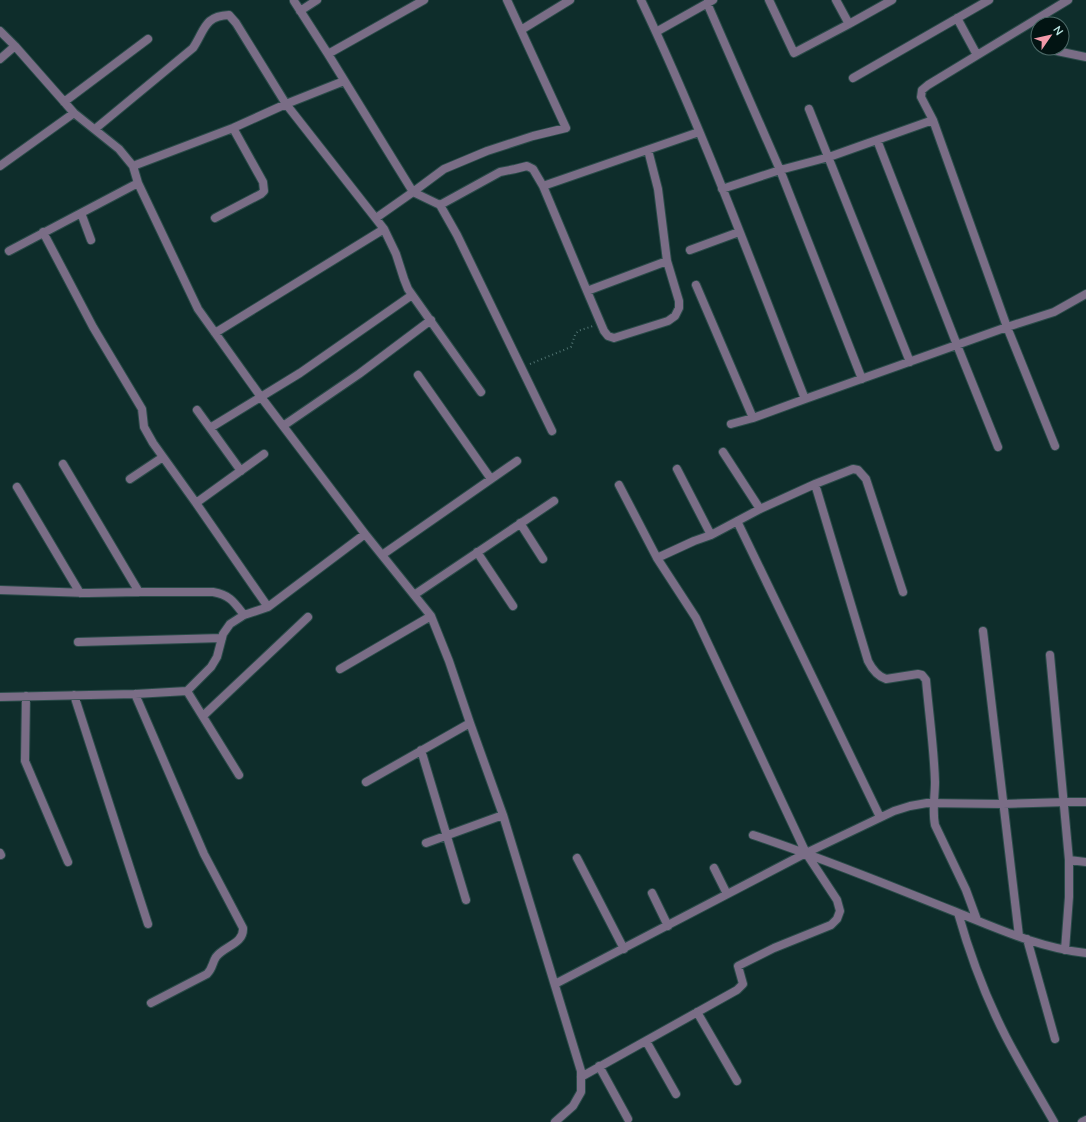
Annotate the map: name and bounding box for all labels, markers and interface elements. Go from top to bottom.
north arrow [1030,16,1070,56]
text: N [1050,23,1066,38]

